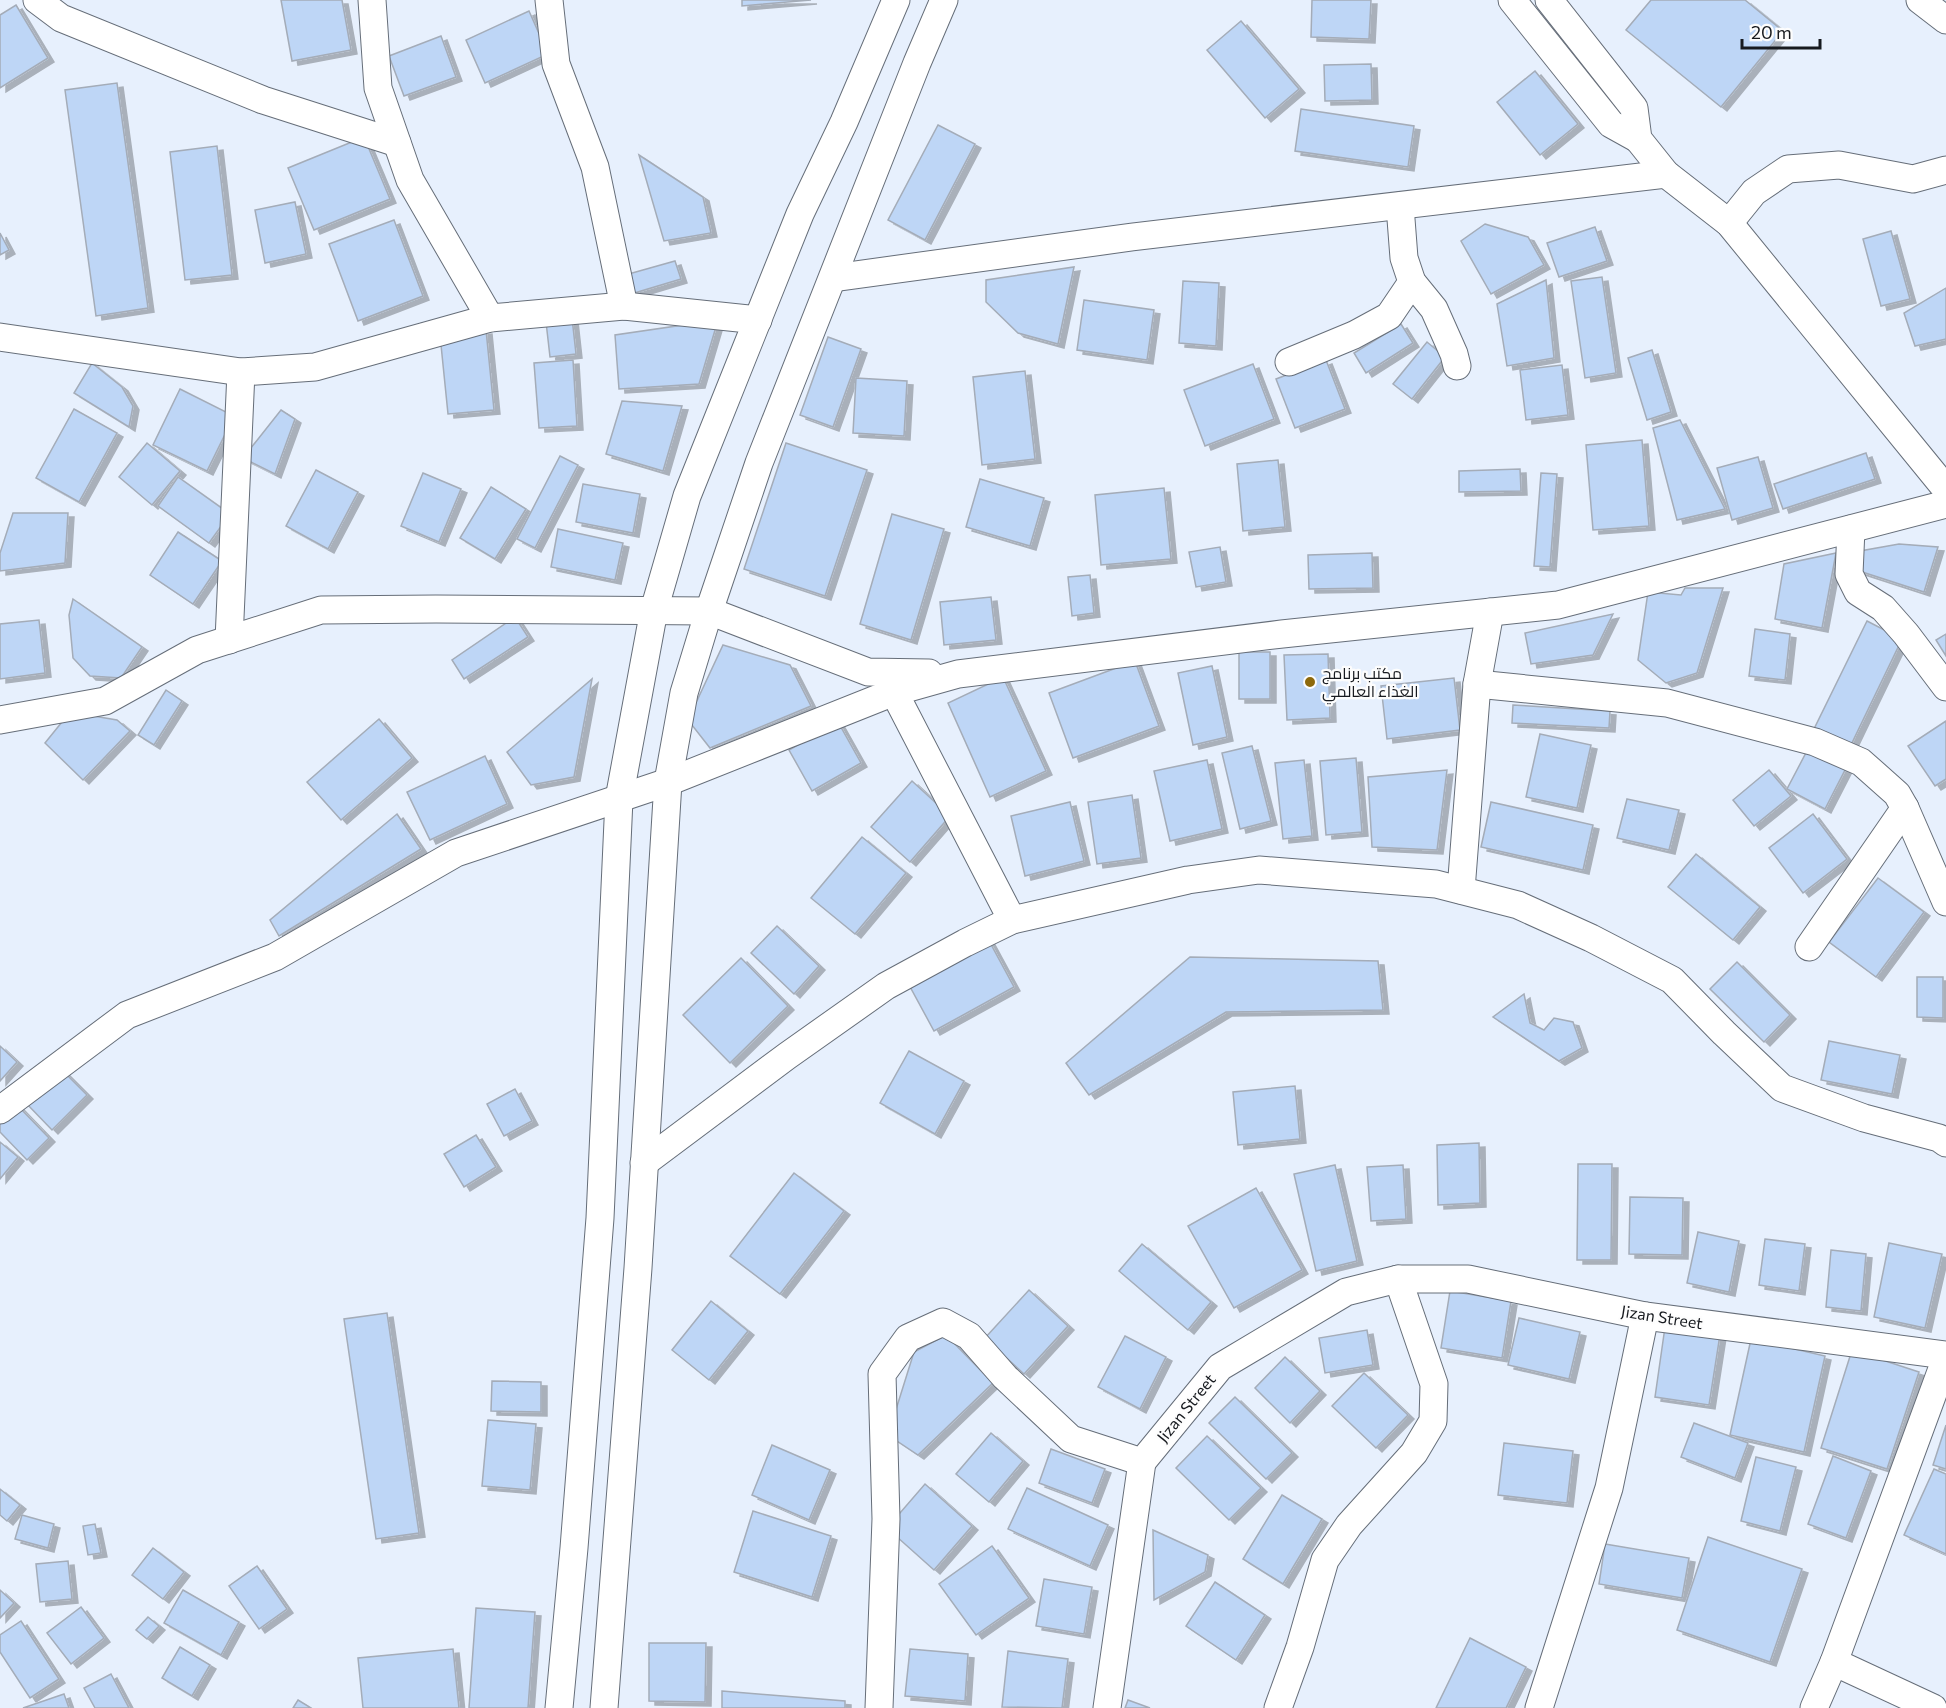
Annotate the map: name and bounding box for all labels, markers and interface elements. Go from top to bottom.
scale bar [1742,12,1820,50]
text: 20 m [1751,21,1792,43]
place label: مكتب برنامج الغذاء العالمي [1322,663,1418,705]
marker: مكتب برنامج الغذاء العالمي [1303,675,1317,689]
street label: Jizan Street [1620,1301,1705,1332]
street label: Jizan Street [1152,1369,1219,1446]

